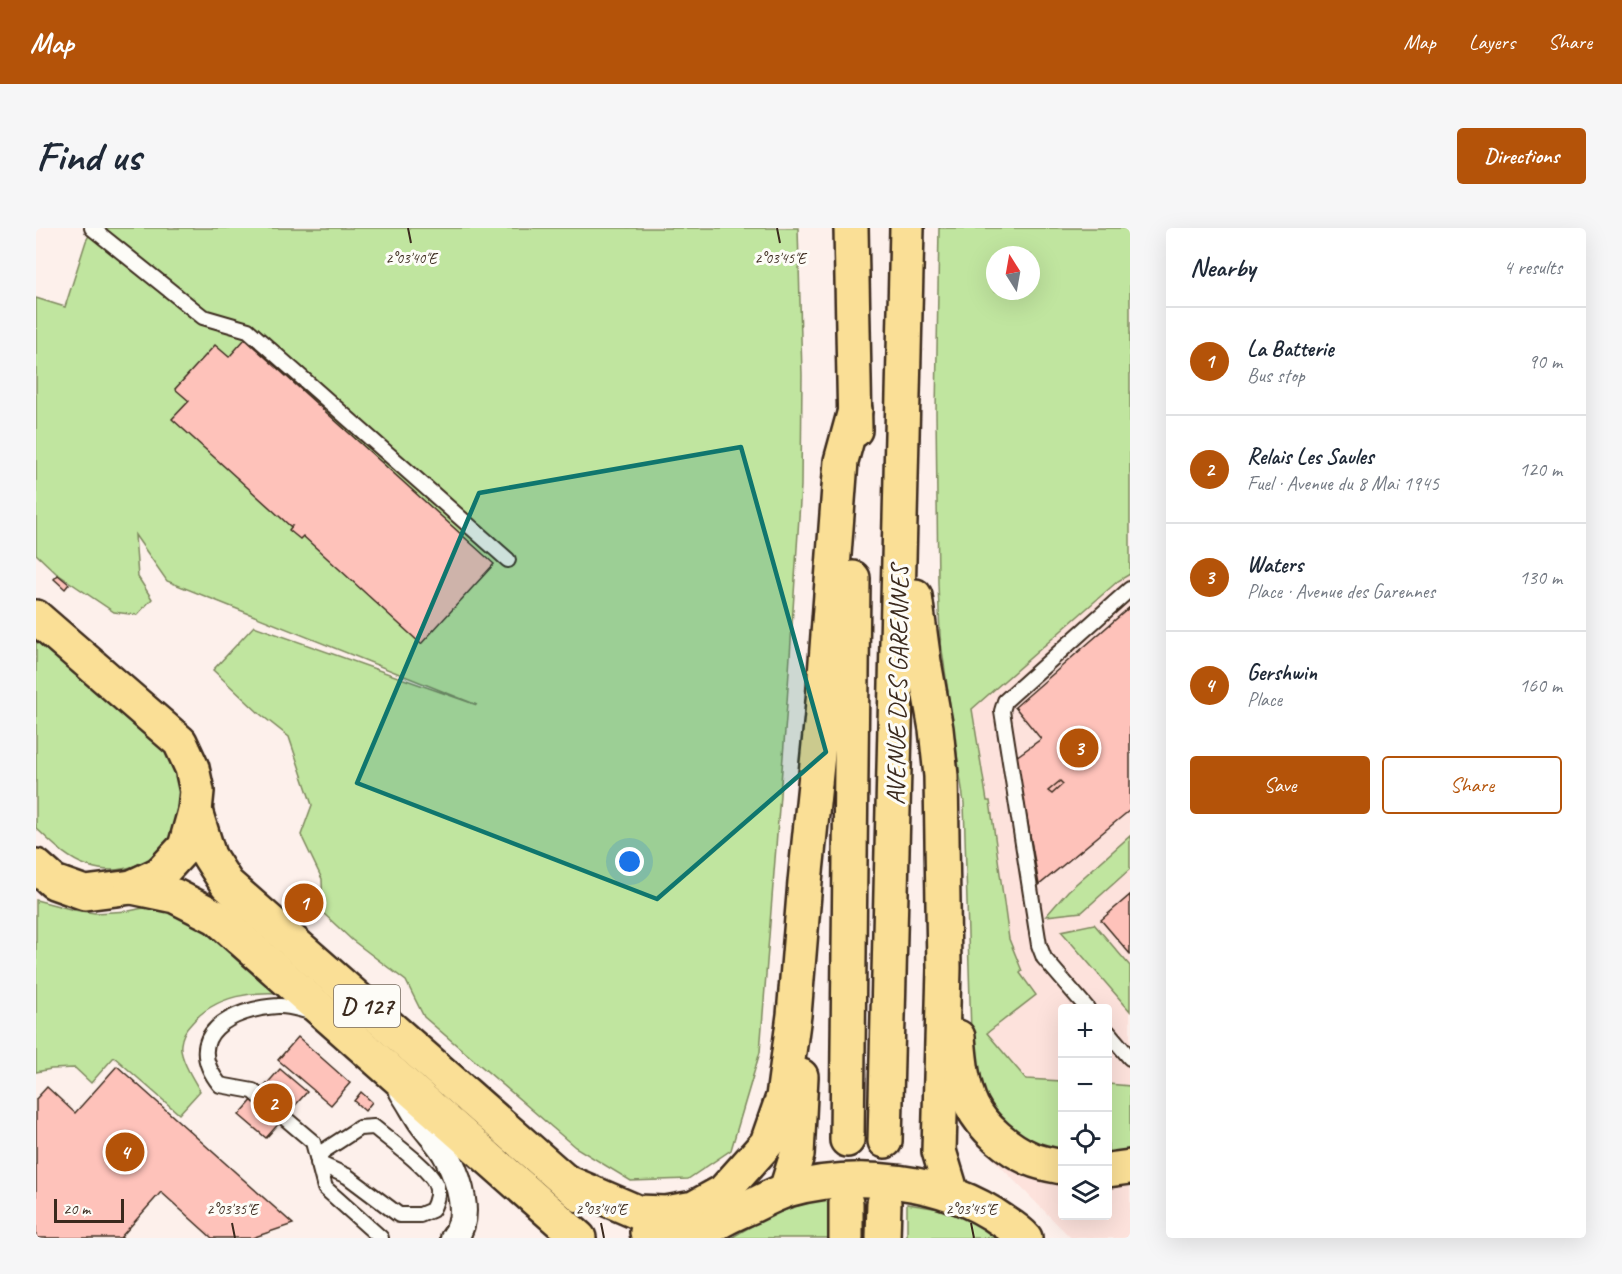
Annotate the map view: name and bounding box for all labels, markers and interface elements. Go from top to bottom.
text: Map [30,25,73,60]
text: Map [1403,29,1436,55]
text: Layers [1469,29,1515,55]
text: Share [1548,29,1592,55]
button: Directions [1457,128,1586,184]
text: Find us [36,130,141,183]
north arrow [986,246,1040,300]
text: 2°03'40"E [385,249,439,268]
text: 2°03'45"E [754,249,808,268]
text: Nearby [1190,251,1255,284]
text: 4 results [1503,255,1562,280]
text: La Batterie [1247,335,1333,363]
text: 1 [1205,349,1214,374]
text: 90 m [1528,349,1562,374]
text: Bus stop [1247,363,1305,388]
text: Relais Les Saules [1247,443,1373,471]
text: 2 [1205,457,1214,482]
text: 120 m [1519,457,1562,482]
text: Fuel · Avenue du 8 Mai 1945 [1247,471,1439,496]
text: Waters [1247,551,1303,579]
street label: AVENUE DES GARENNES [879,560,916,805]
text: 3 [1205,565,1214,590]
text: 130 m [1519,565,1562,590]
text: Place · Avenue des Garennes [1247,579,1435,604]
text: Gershwin [1247,659,1317,687]
text: 4 [1205,673,1214,698]
text: 160 m [1519,673,1562,698]
text: Place [1247,687,1282,712]
pin: 3 [1060,726,1098,770]
button: Save [1190,756,1370,814]
button: Share [1382,756,1562,814]
your location [615,847,644,876]
pin: 1 [284,880,324,926]
road number: D 127 [334,985,400,1027]
map controls [1058,1004,1112,1220]
button: + [1058,1004,1112,1058]
button: − [1058,1058,1112,1112]
pin: 2 [254,1080,292,1126]
button: locate [1058,1112,1112,1166]
pin: 4 [106,1130,145,1174]
button: layers [1058,1166,1112,1220]
scale bar [54,1196,124,1224]
text: 20 m [63,1199,90,1219]
text: 2°03'35"E [206,1200,260,1219]
text: 2°03'40"E [575,1200,629,1219]
text: 2°03'45"E [945,1200,999,1219]

